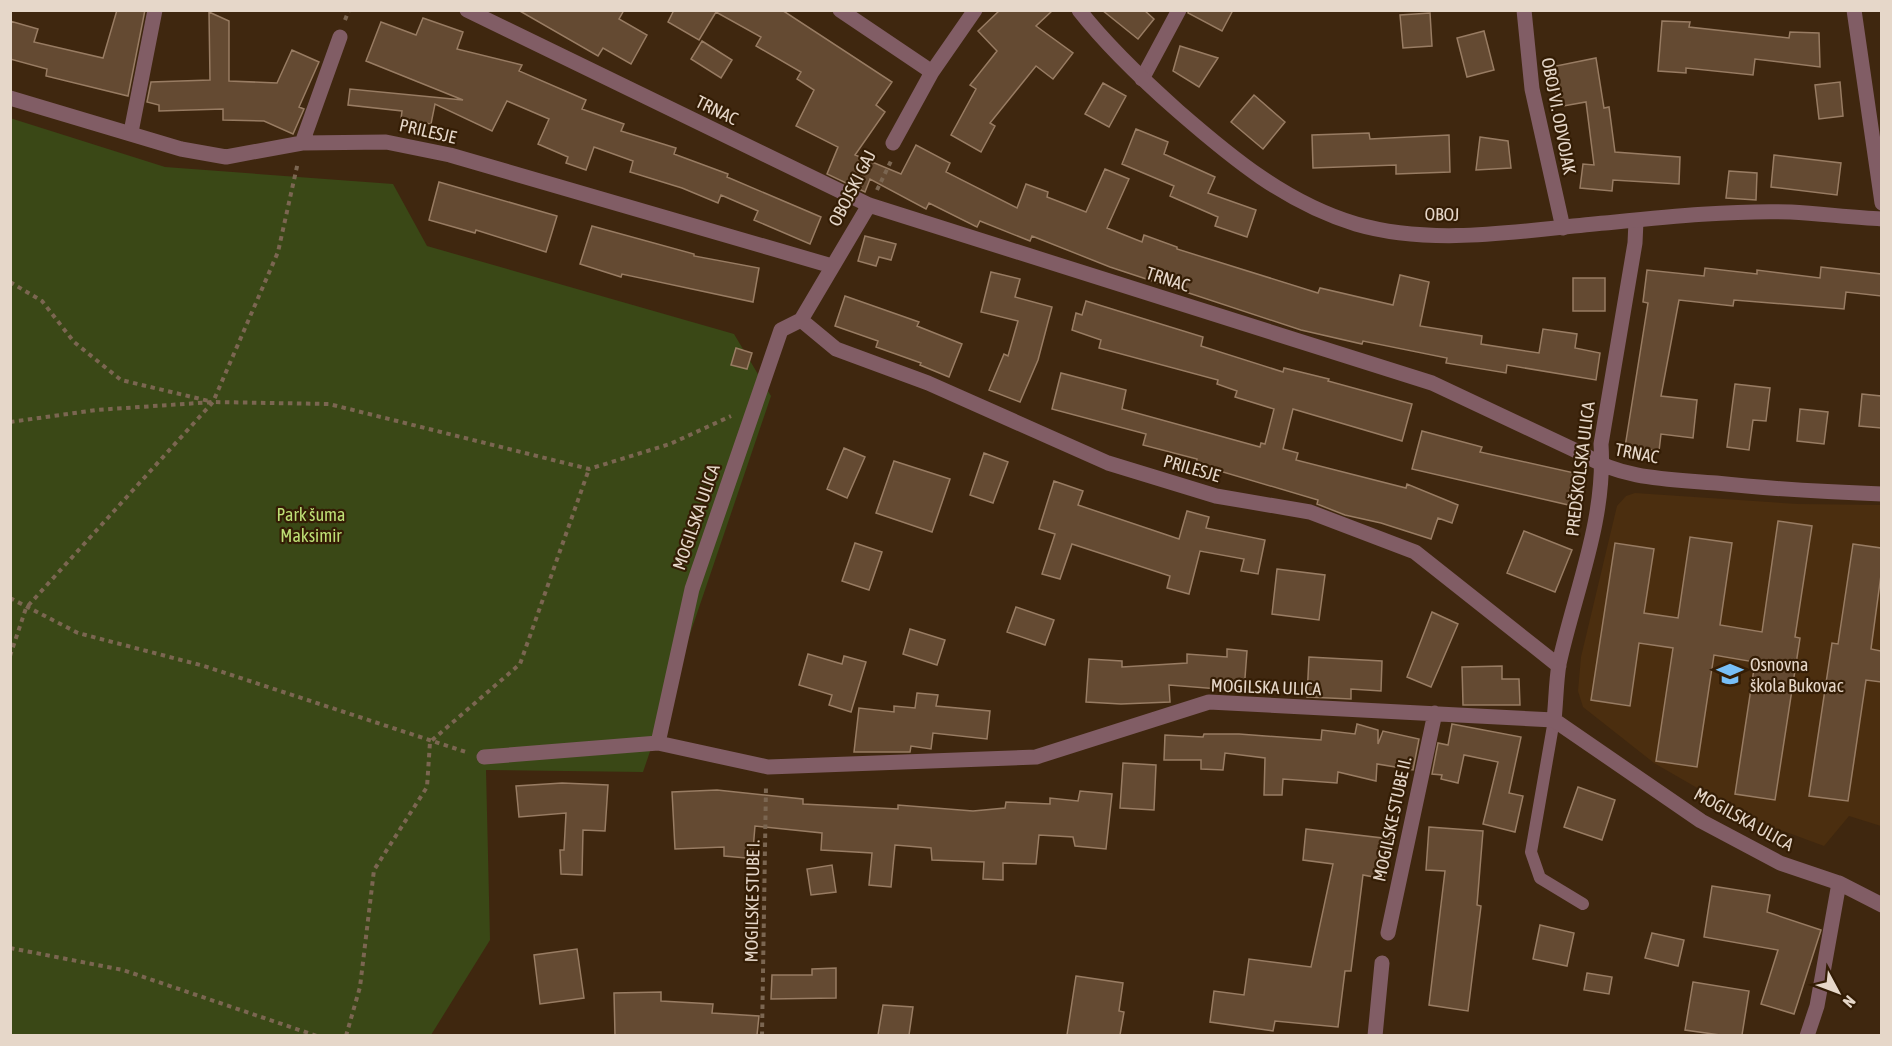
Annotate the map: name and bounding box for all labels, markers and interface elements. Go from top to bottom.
street label: OBOJ VI. ODVOJAK [1537,56,1581,176]
street label: TRNAC [692,91,742,129]
street label: PRILESJE [397,114,459,148]
street label: OBOJSKI GAJ [824,147,880,229]
street label: OBOJ [1424,203,1460,225]
street label: TRNAC [1144,262,1192,296]
street label: PREDŠKOLSKA ULICA [1561,400,1599,538]
street label: TRNAC [1613,438,1661,468]
street label: PRILESJE [1161,450,1223,486]
street label: MOGILSKA ULICA [668,461,724,573]
park label: Park šuma Maksimir [277,504,345,546]
place label: Osnovna škola Bukovac [1750,654,1844,696]
school or university icon: Osnovna škola Bukovac [1715,659,1745,689]
street label: MOGILSKA ULICA [1210,675,1322,699]
street label: MOGILSKE STUBE II. [1368,755,1416,883]
street label: MOGILSKA ULICA [1691,783,1798,855]
street label: MOGILSKE STUBE I. [740,839,764,963]
north arrow [1808,962,1868,1022]
text: N [1839,992,1859,1011]

